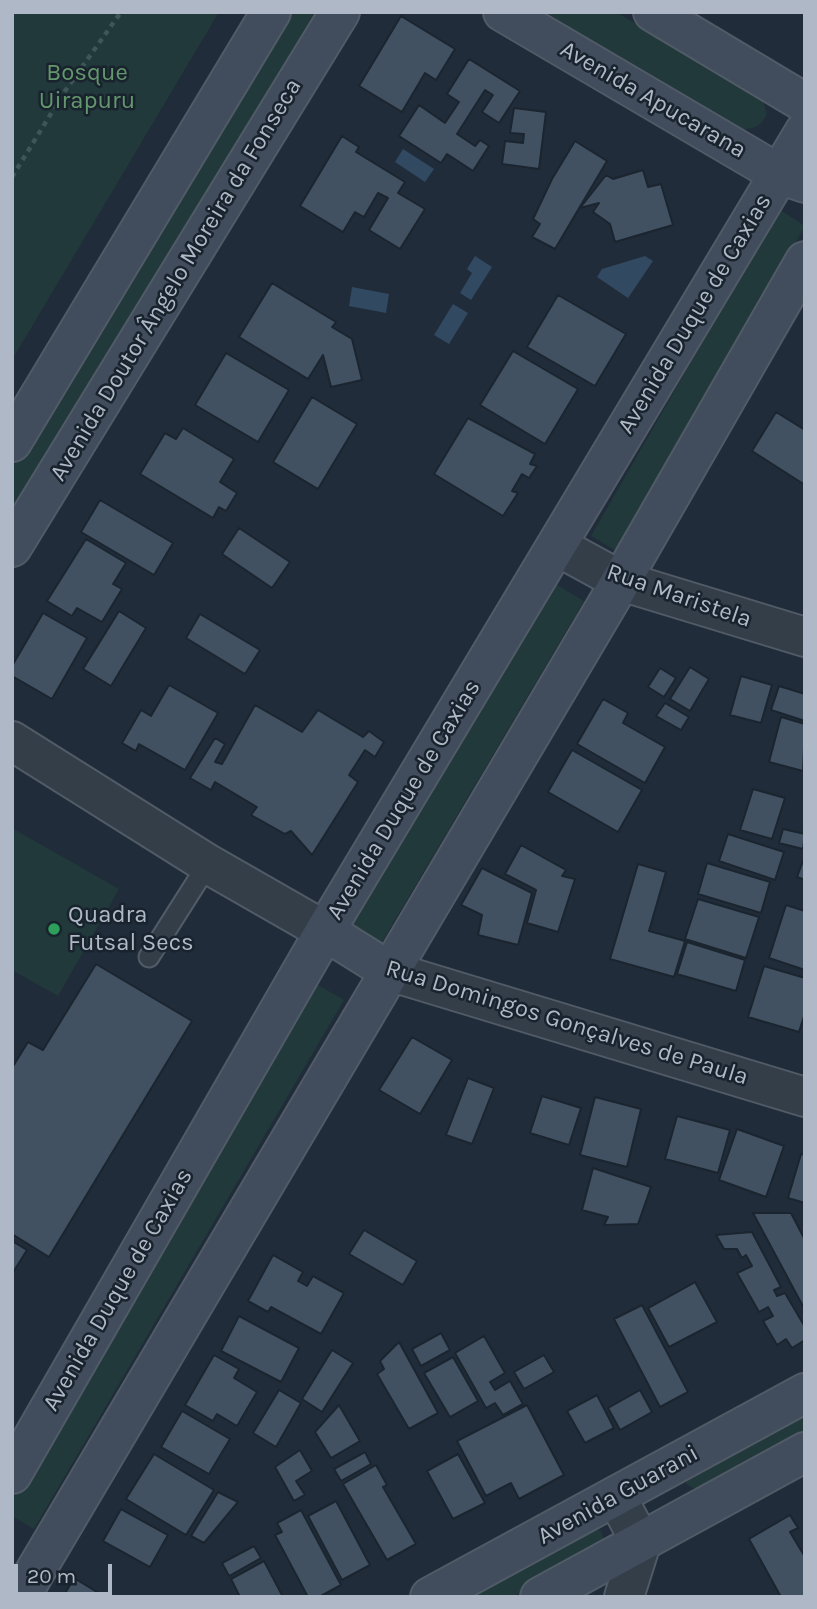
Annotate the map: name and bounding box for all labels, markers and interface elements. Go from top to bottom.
street label: Avenida Apucarana [555,35,751,165]
park label: Bosque Uirapuru [39,59,135,115]
street label: Avenida Doutor Ângelo Moreira da Fonseca [44,74,308,486]
street label: Avenida Duque de Caxias [612,189,778,439]
street label: Rua Maristela [603,558,755,634]
street label: Avenida Duque de Caxias [321,675,487,925]
place label: Quadra Futsal Secs [68,901,194,957]
marker: Quadra Futsal Secs [46,921,62,937]
street label: Rua Domingos Gonçalves de Paula [382,954,752,1092]
street label: Avenida Duque de Caxias [37,1164,199,1416]
street label: Avenida Guarani [533,1439,703,1551]
scale bar [18,1550,116,1594]
text: 20 m [27,1564,76,1588]

